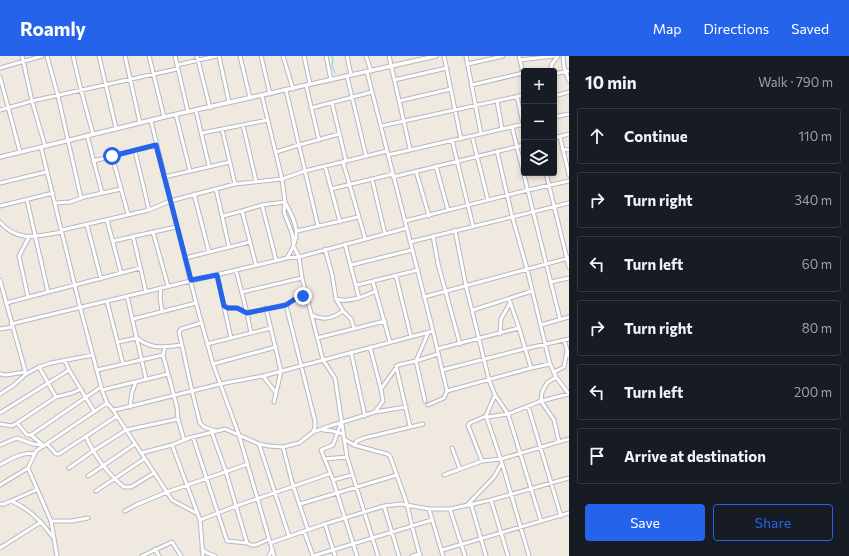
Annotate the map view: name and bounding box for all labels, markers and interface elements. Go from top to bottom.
text: Roamly [20,17,86,40]
text: Map [653,20,682,37]
text: Directions [704,20,769,37]
text: Saved [791,20,829,37]
map controls [521,68,557,176]
button: + [521,68,557,104]
text: 10 min [585,72,637,93]
text: Walk · 790 m [758,74,833,90]
button: − [521,104,557,140]
icon: ahead [586,125,608,147]
text: Continue [624,127,688,145]
text: 110 m [799,128,832,144]
button: layers [521,140,557,176]
route start [103,147,121,165]
icon: right [586,189,608,211]
text: Turn right [624,191,693,209]
text: 340 m [794,192,832,208]
icon: left [586,253,608,275]
text: Turn left [624,255,683,273]
text: 60 m [802,256,832,272]
route end [294,287,312,305]
icon: right [586,317,608,339]
text: Turn right [624,319,693,337]
text: 80 m [802,320,832,336]
icon: left [586,381,608,403]
text: Turn left [624,383,683,401]
text: 200 m [794,384,832,400]
icon: arrive [586,445,608,467]
text: Arrive at destination [624,447,766,465]
button: Save [585,504,705,541]
button: Share [713,504,833,541]

